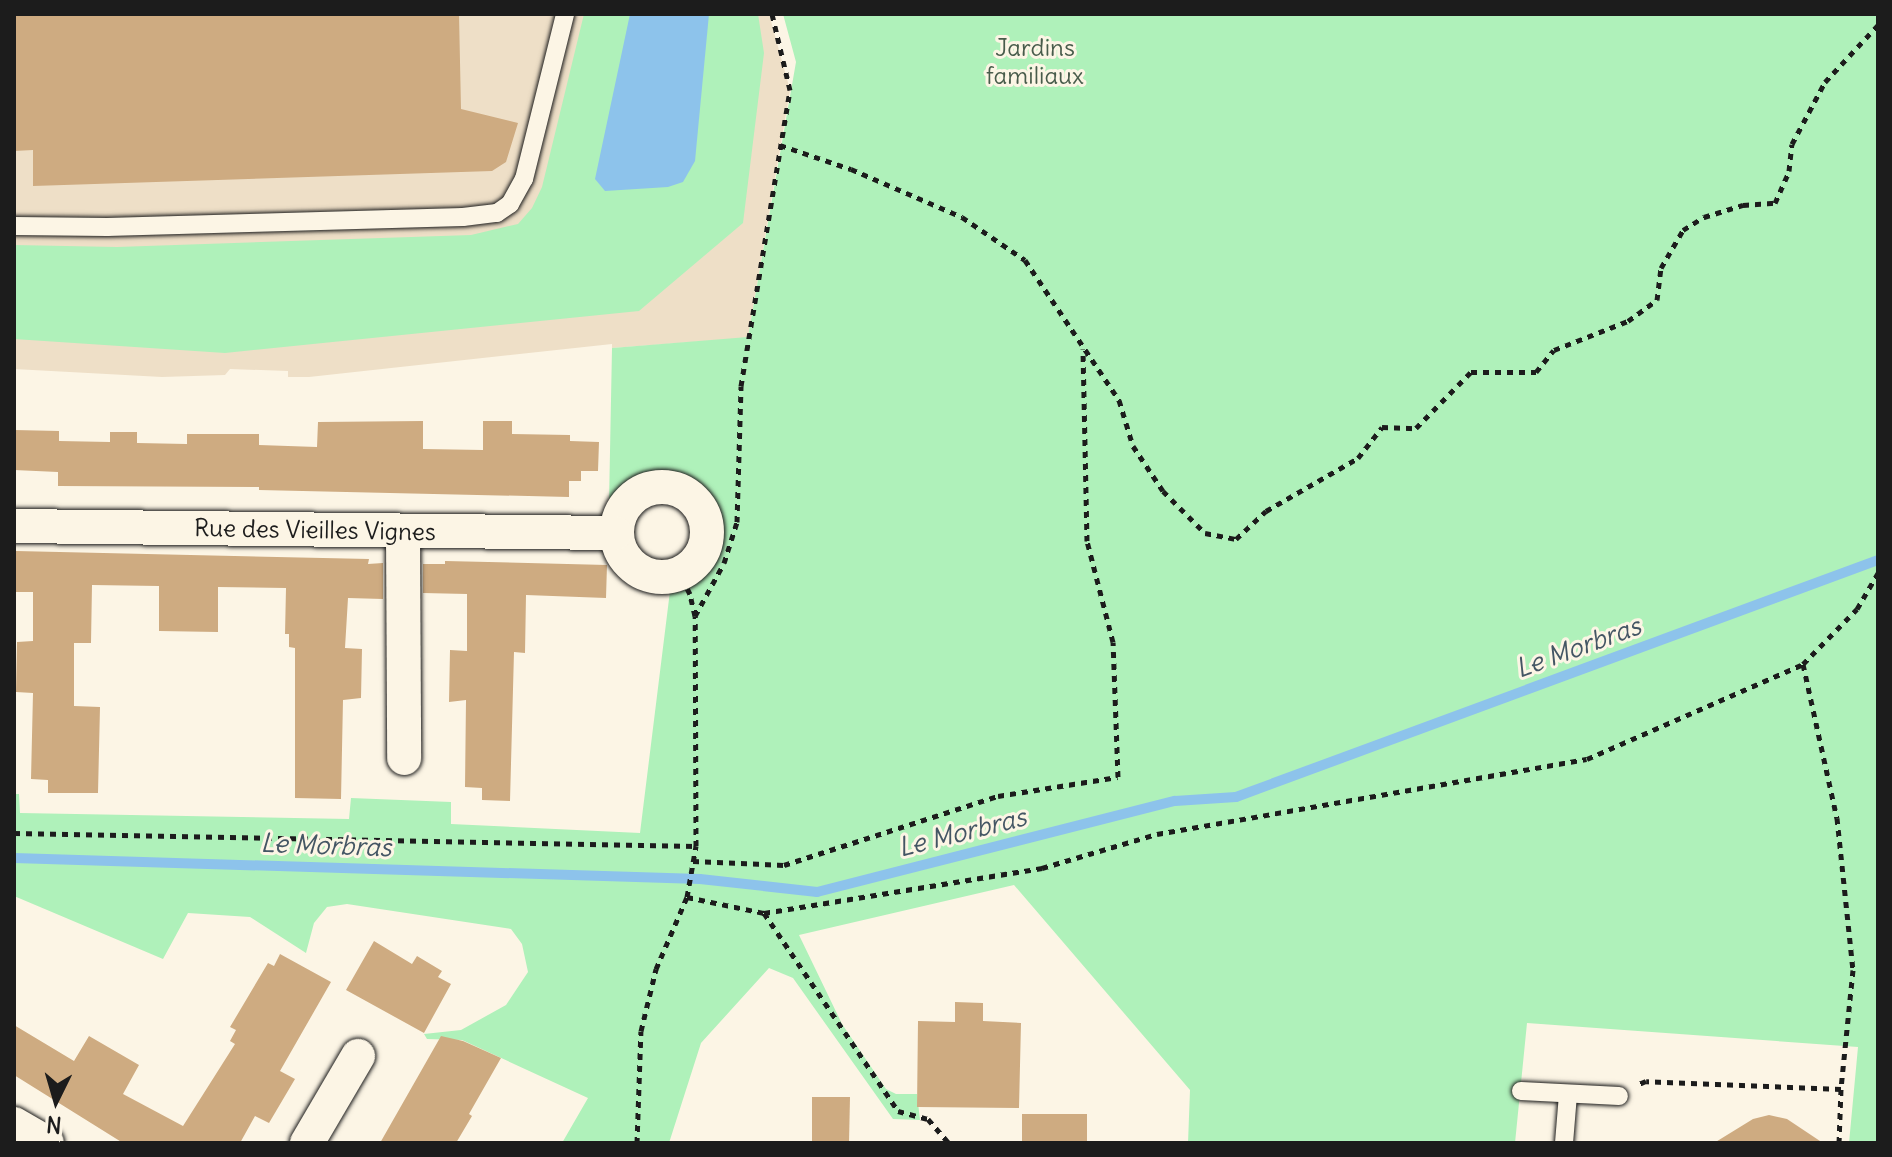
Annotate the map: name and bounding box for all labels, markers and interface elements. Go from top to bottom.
park label: Jardins familiaux [986,34,1084,90]
street label: Rue des Vieilles Vignes [194,513,436,547]
water label: Le Morbras [1511,610,1645,684]
water label: Le Morbras [895,801,1029,863]
water label: Le Morbras [260,827,392,863]
north arrow [16,1061,96,1141]
text: N [45,1110,63,1140]

